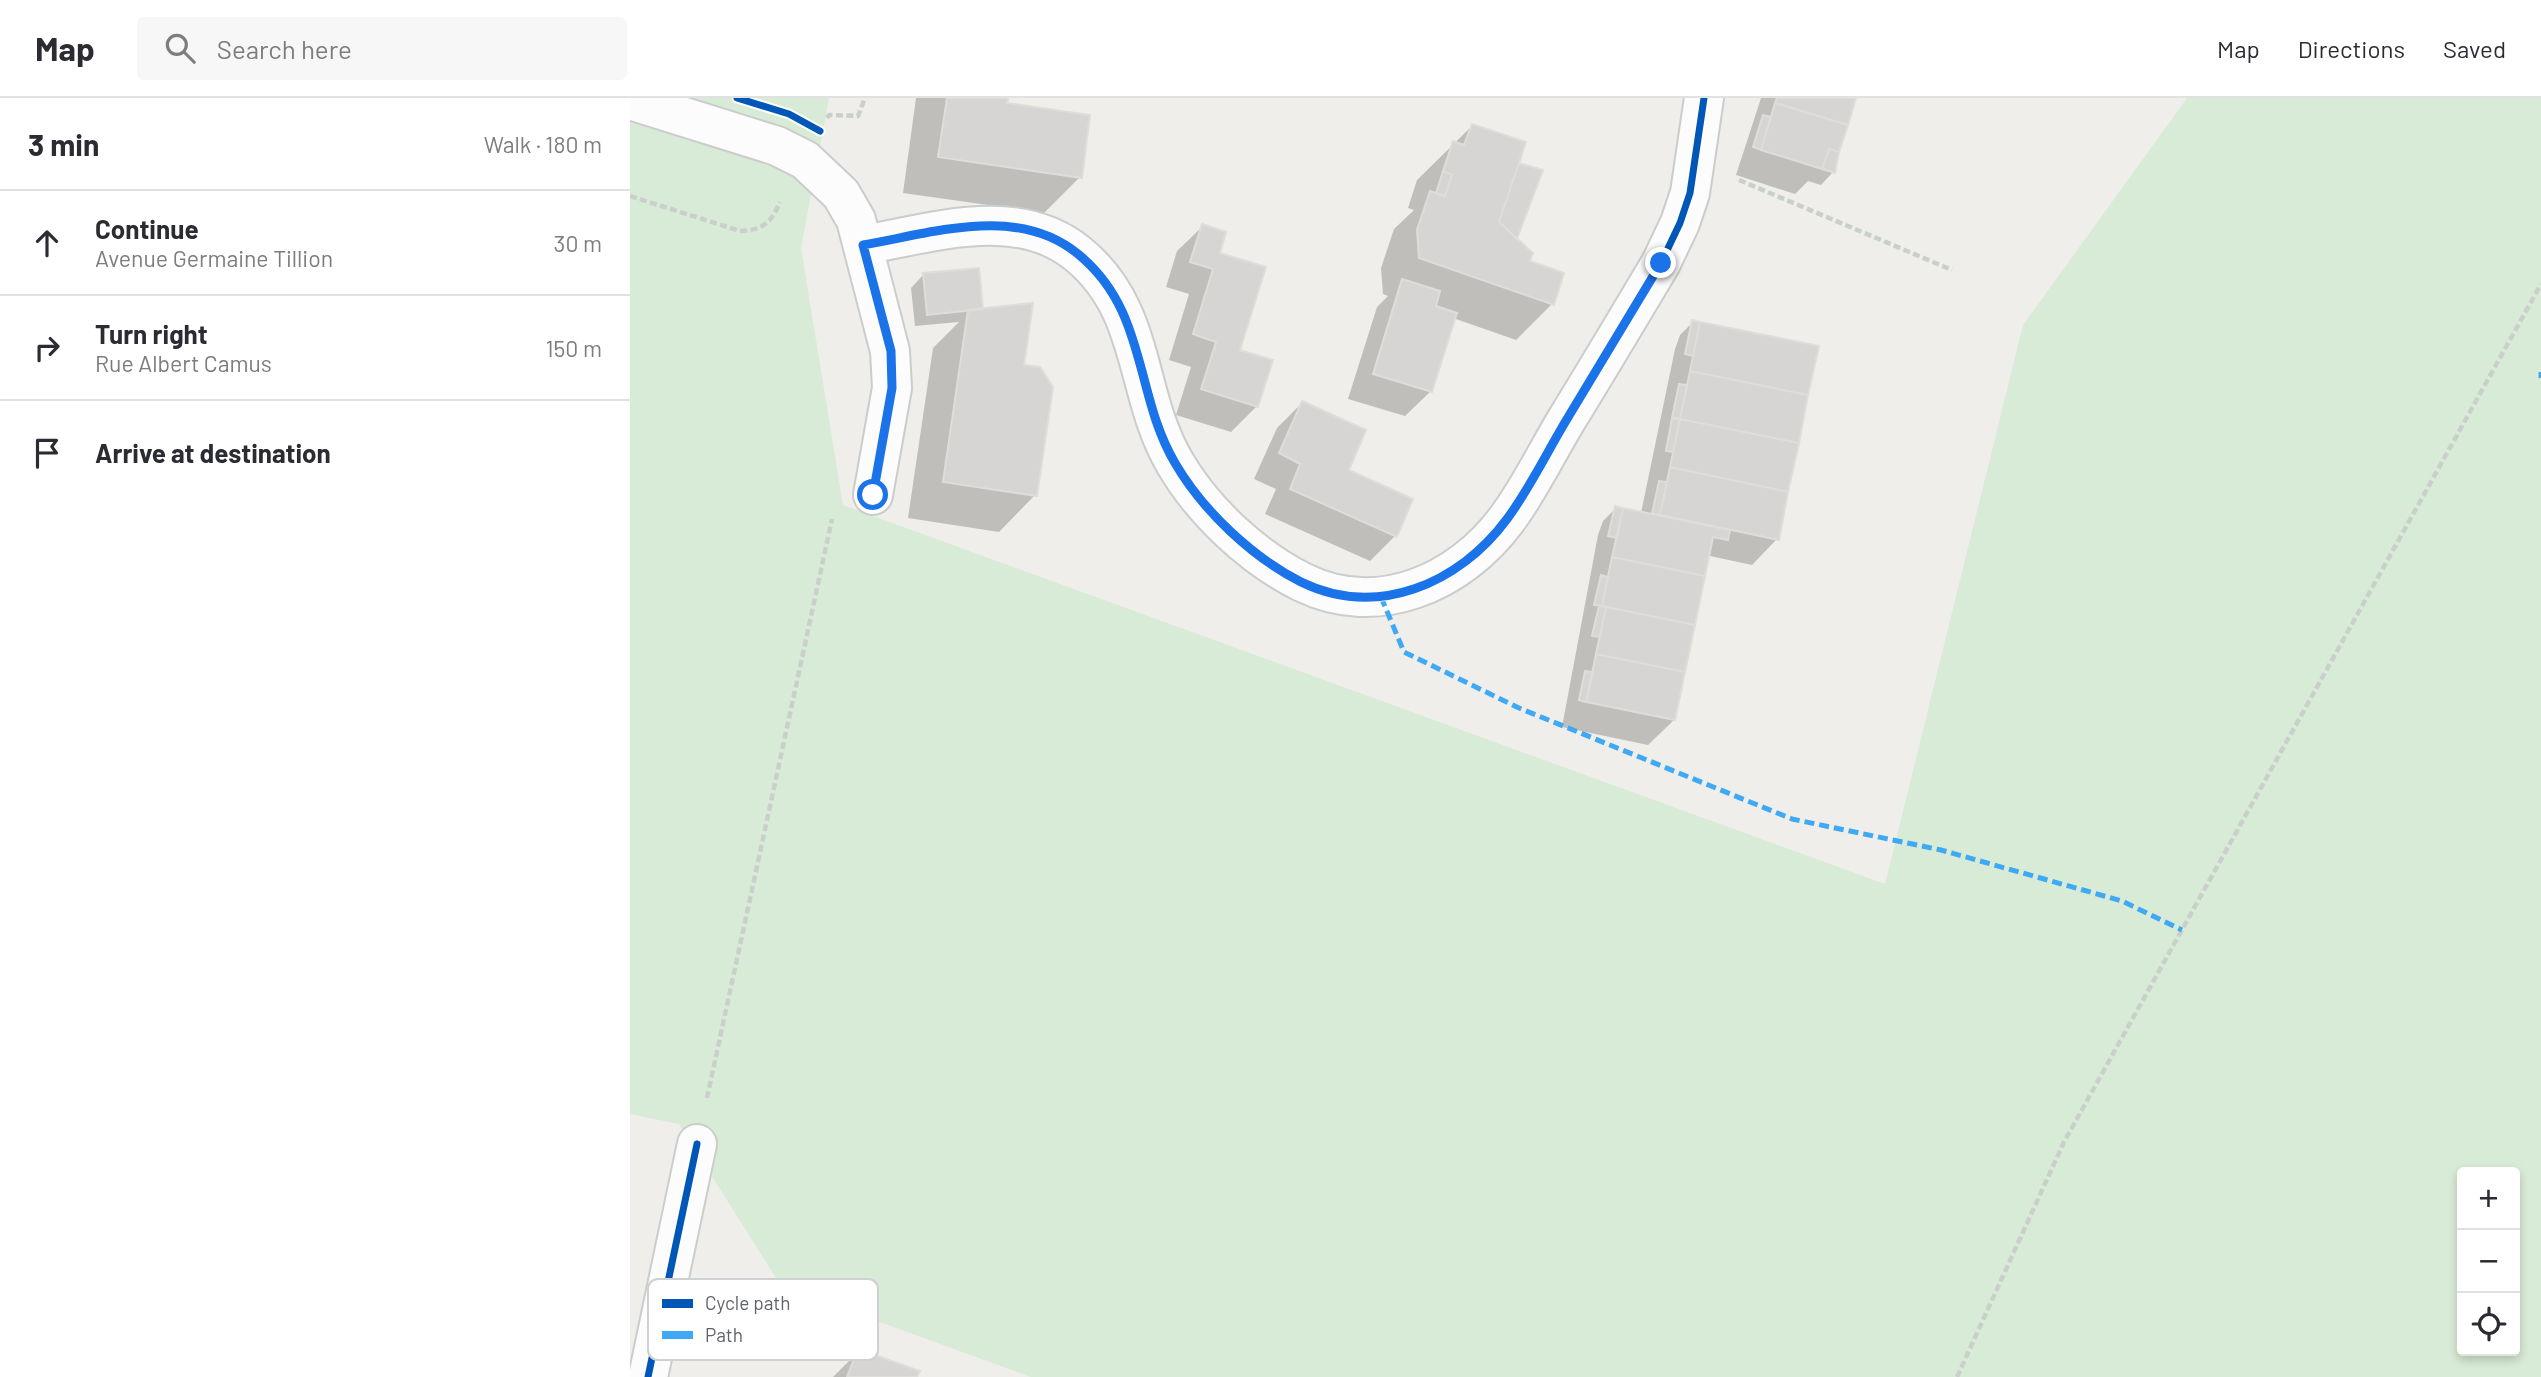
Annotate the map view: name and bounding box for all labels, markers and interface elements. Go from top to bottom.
search box [137,17,627,80]
text: Map [35,28,95,68]
icon: search [161,29,199,67]
text: Search here [217,33,352,64]
text: Map [2217,34,2260,63]
text: Directions [2298,34,2405,63]
text: Saved [2443,34,2506,63]
text: 3 min [28,126,99,162]
text: Walk · 180 m [484,130,602,158]
text: Continue [95,213,199,244]
icon: ahead [28,224,66,262]
text: 30 m [554,229,602,257]
text: Avenue Germaine Tillion [95,244,333,272]
route end [1645,247,1676,278]
text: Turn right [95,318,208,349]
icon: right [28,329,66,367]
text: 150 m [546,334,602,362]
text: Rue Albert Camus [95,349,272,377]
icon: arrive [28,434,66,472]
text: Arrive at destination [95,437,331,468]
route start [857,479,888,510]
map controls [2457,1167,2520,1356]
button: + [2457,1167,2520,1230]
button: − [2457,1230,2520,1293]
legend [648,1279,878,1360]
text: Cycle path [705,1291,790,1314]
button: locate [2457,1293,2520,1356]
text: Path [705,1323,743,1346]

